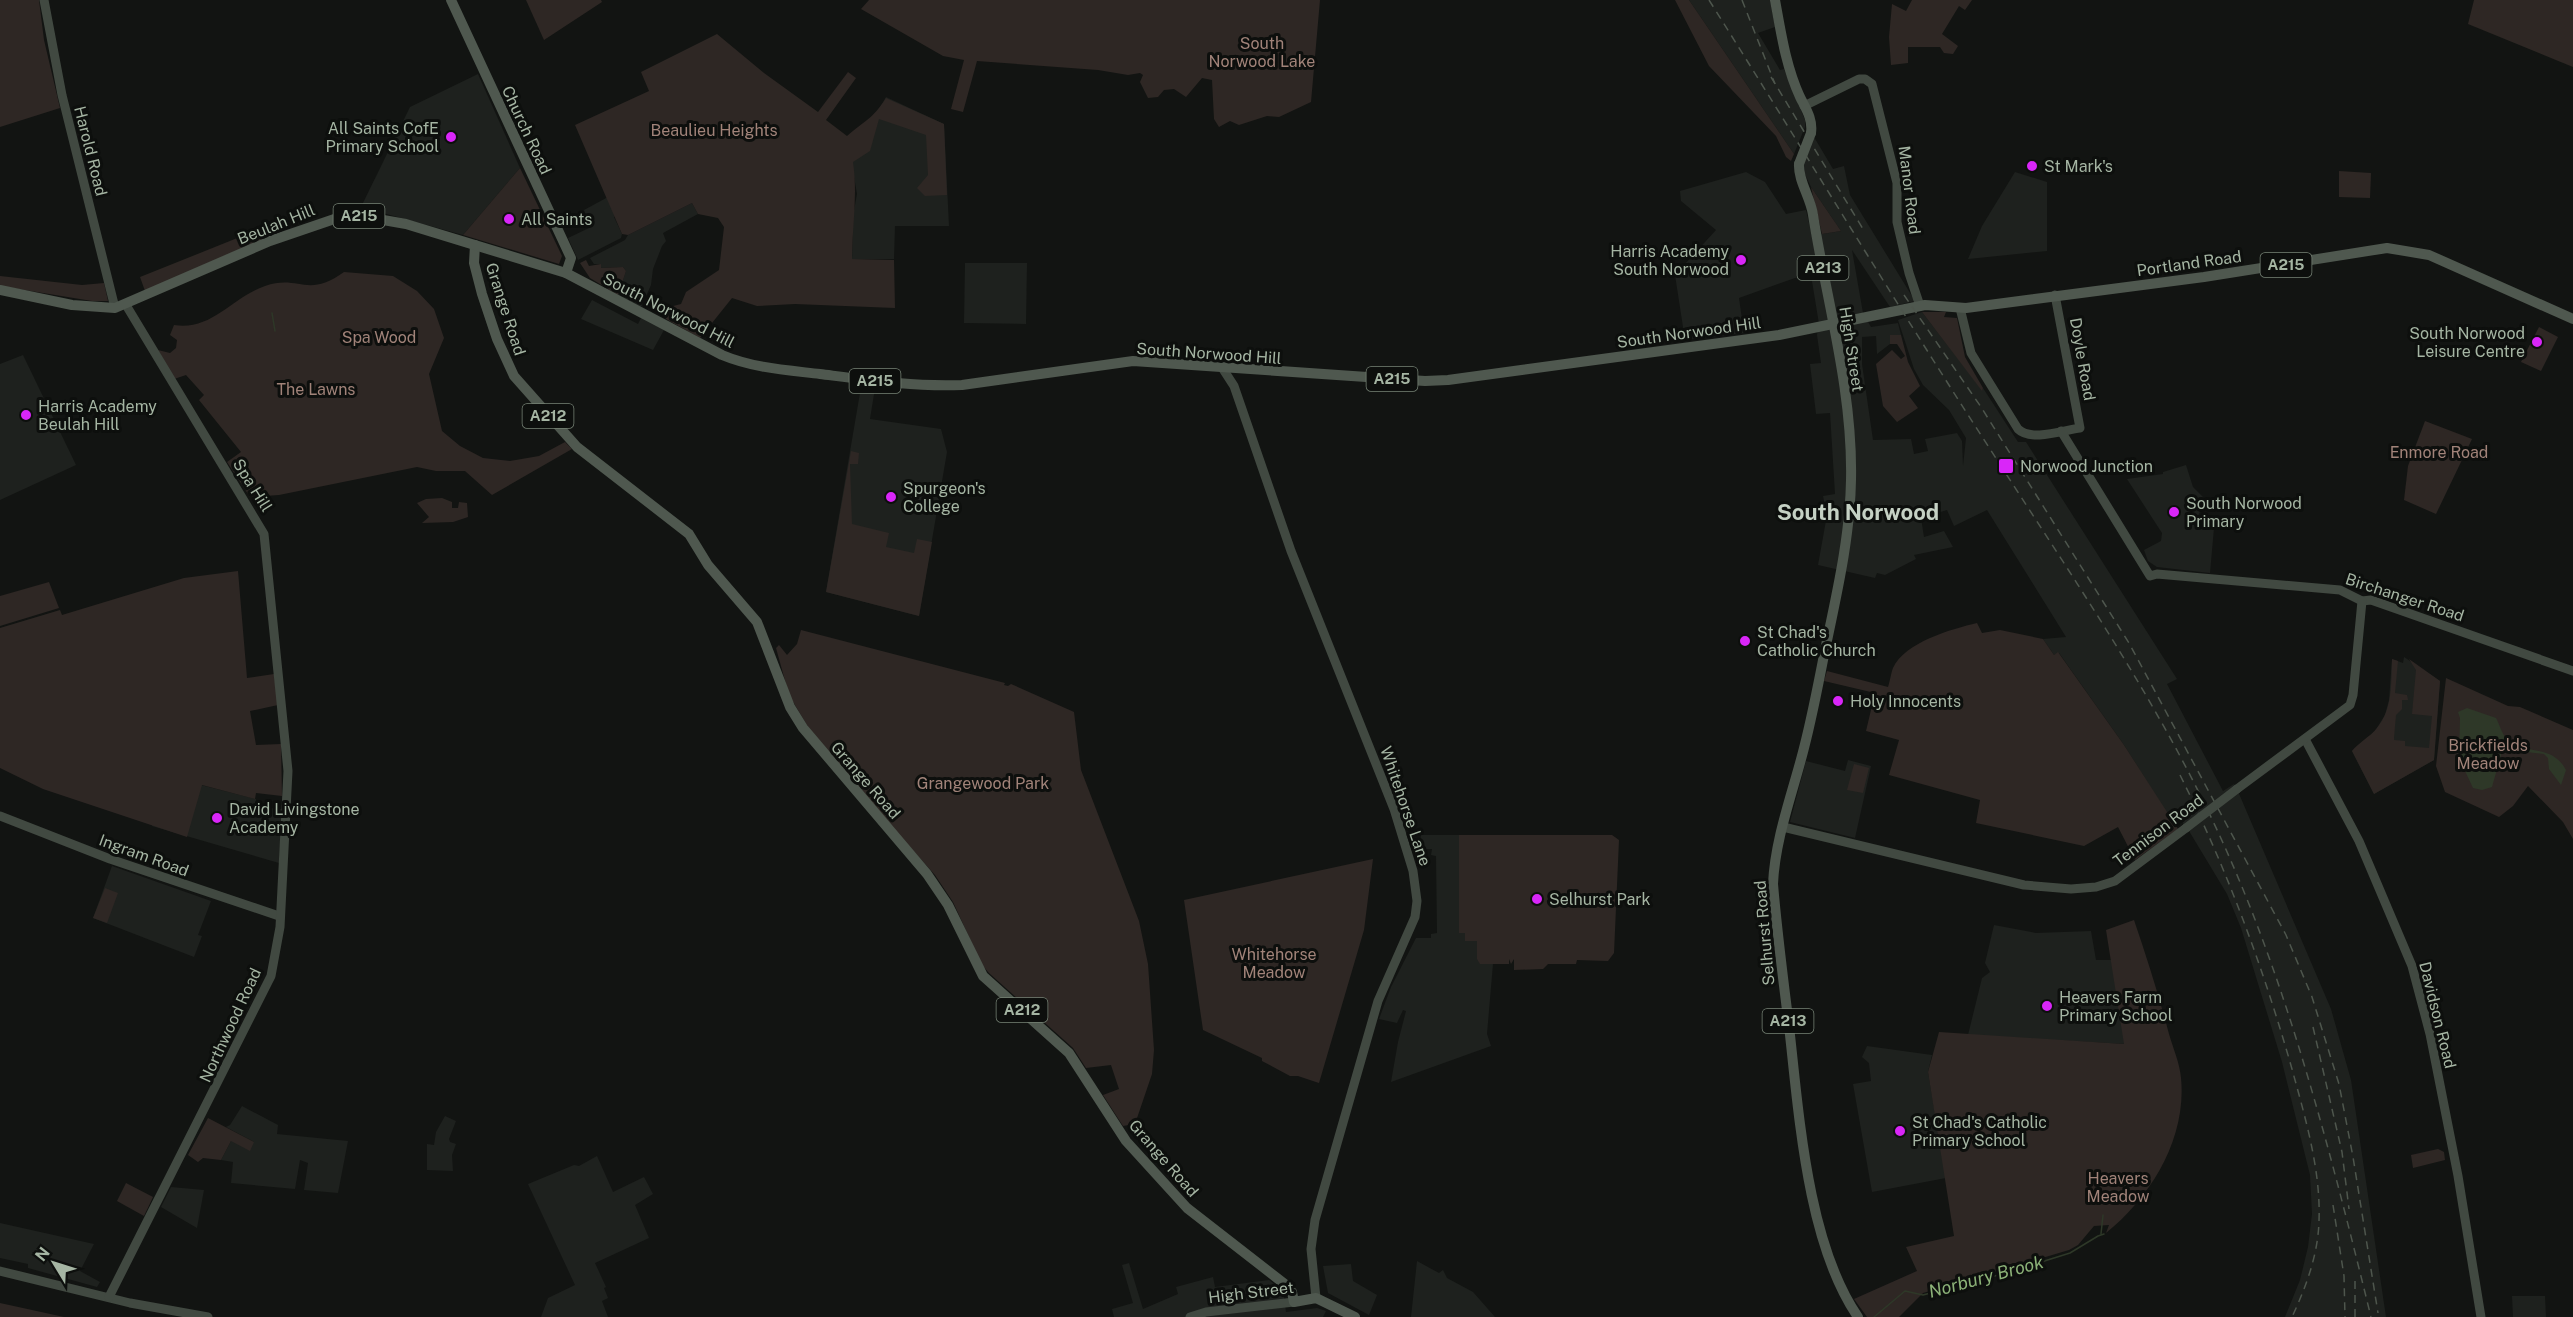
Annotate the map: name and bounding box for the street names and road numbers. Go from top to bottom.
street label: Church Road [498,83,555,177]
street label: Harold Road [70,104,111,198]
street label: Manor Road [1895,145,1924,236]
street label: Beulah Hill [235,200,318,249]
road number: A215 [334,204,385,228]
street label: Portland Road [2136,247,2243,280]
road number: A215 [2260,253,2312,277]
road number: A213 [1798,256,1848,280]
street label: Grange Road [482,260,529,358]
street label: South Norwood Hill [600,269,738,352]
street label: High Street [1835,305,1868,393]
street label: South Norwood Hill [1616,313,1763,352]
street label: Doyle Road [2066,316,2099,402]
street label: South Norwood Hill [1136,339,1282,368]
road number: A215 [1366,367,1418,391]
road number: A215 [850,369,900,393]
road number: A212 [522,404,574,428]
street label: Spa Hill [229,455,276,515]
street label: Birchanger Road [2343,569,2467,626]
street label: Grange Road [827,738,904,823]
street label: Whitehorse Lane [1376,744,1435,868]
street label: Tennison Road [2109,790,2207,870]
street label: Ingram Road [96,830,191,880]
street label: Selhurst Road [1750,880,1779,986]
street label: Davidson Road [2415,960,2460,1071]
street label: Northwood Road [196,965,265,1085]
road number: A212 [996,998,1048,1022]
road number: A213 [1762,1009,1814,1033]
street label: Grange Road [1125,1116,1202,1201]
street label: High Street [1207,1278,1295,1307]

